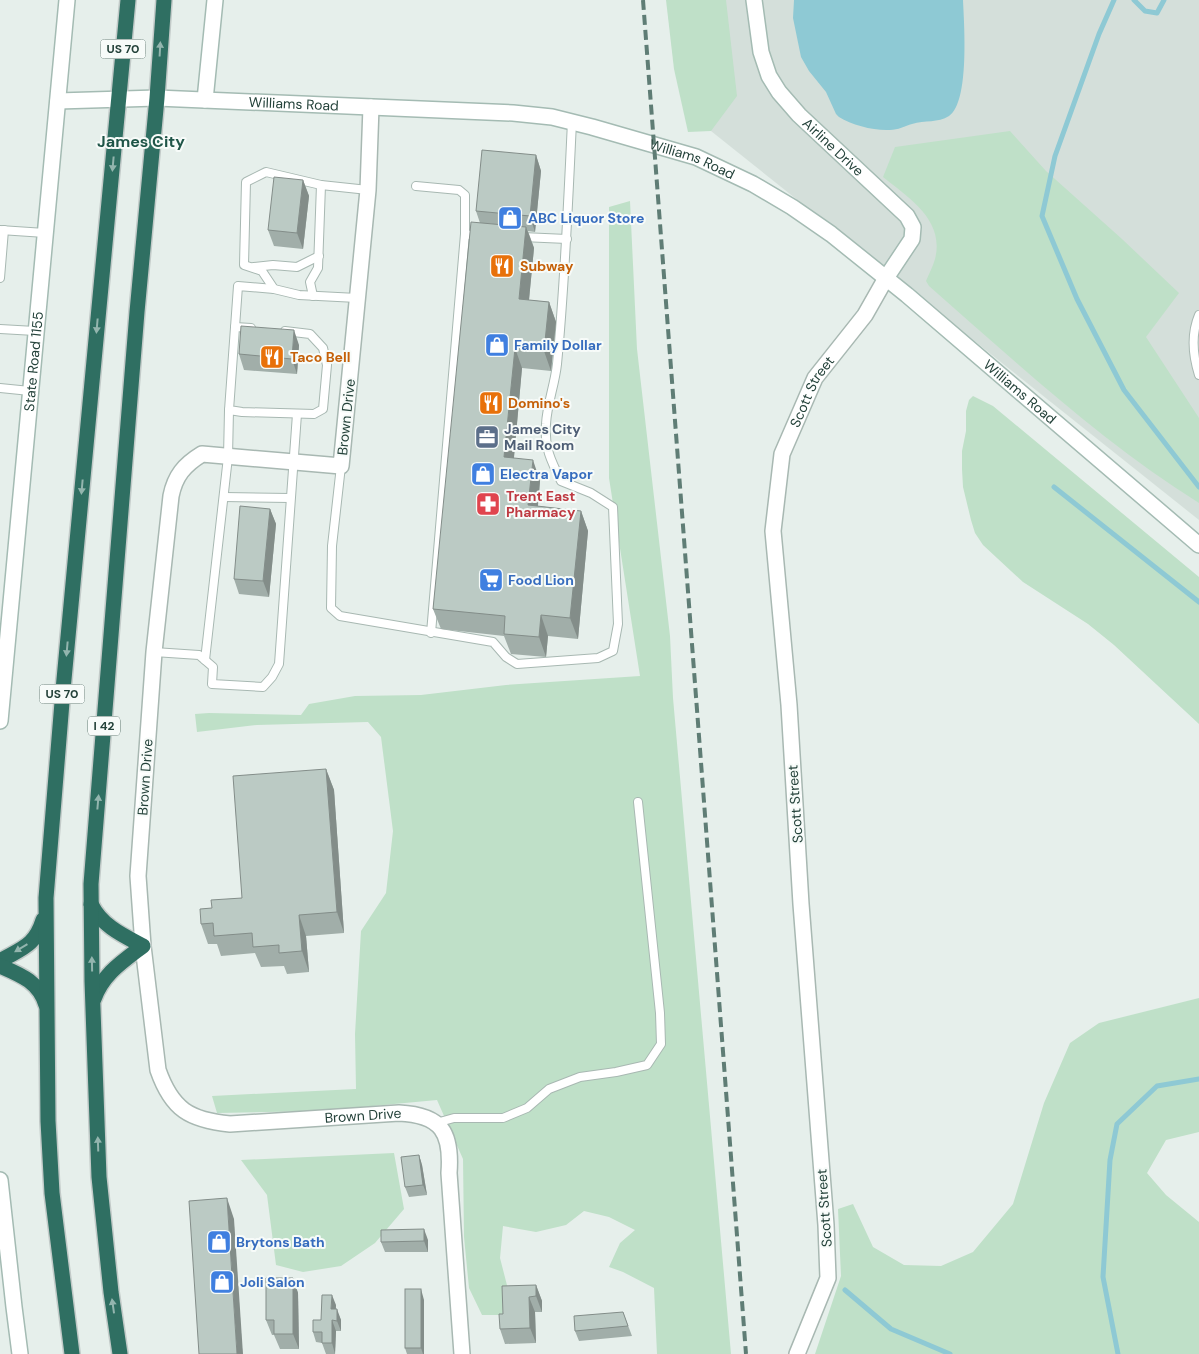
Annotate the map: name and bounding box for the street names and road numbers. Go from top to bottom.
road number: US 70 [100,40,146,59]
street label: Williams Road [248,93,339,115]
street label: Airline Drive [799,114,868,180]
street label: Williams Road [647,135,738,183]
street label: State Road 1155 [20,311,47,412]
street label: Scott Street [786,352,838,430]
street label: Williams Road [980,356,1060,428]
street label: Brown Drive [333,378,359,456]
road number: US 70 [40,684,84,704]
road number: I 42 [88,716,120,736]
street label: Brown Drive [133,738,157,816]
street label: Scott Street [783,764,807,844]
street label: Brown Drive [324,1104,402,1127]
street label: Scott Street [812,1168,836,1248]

